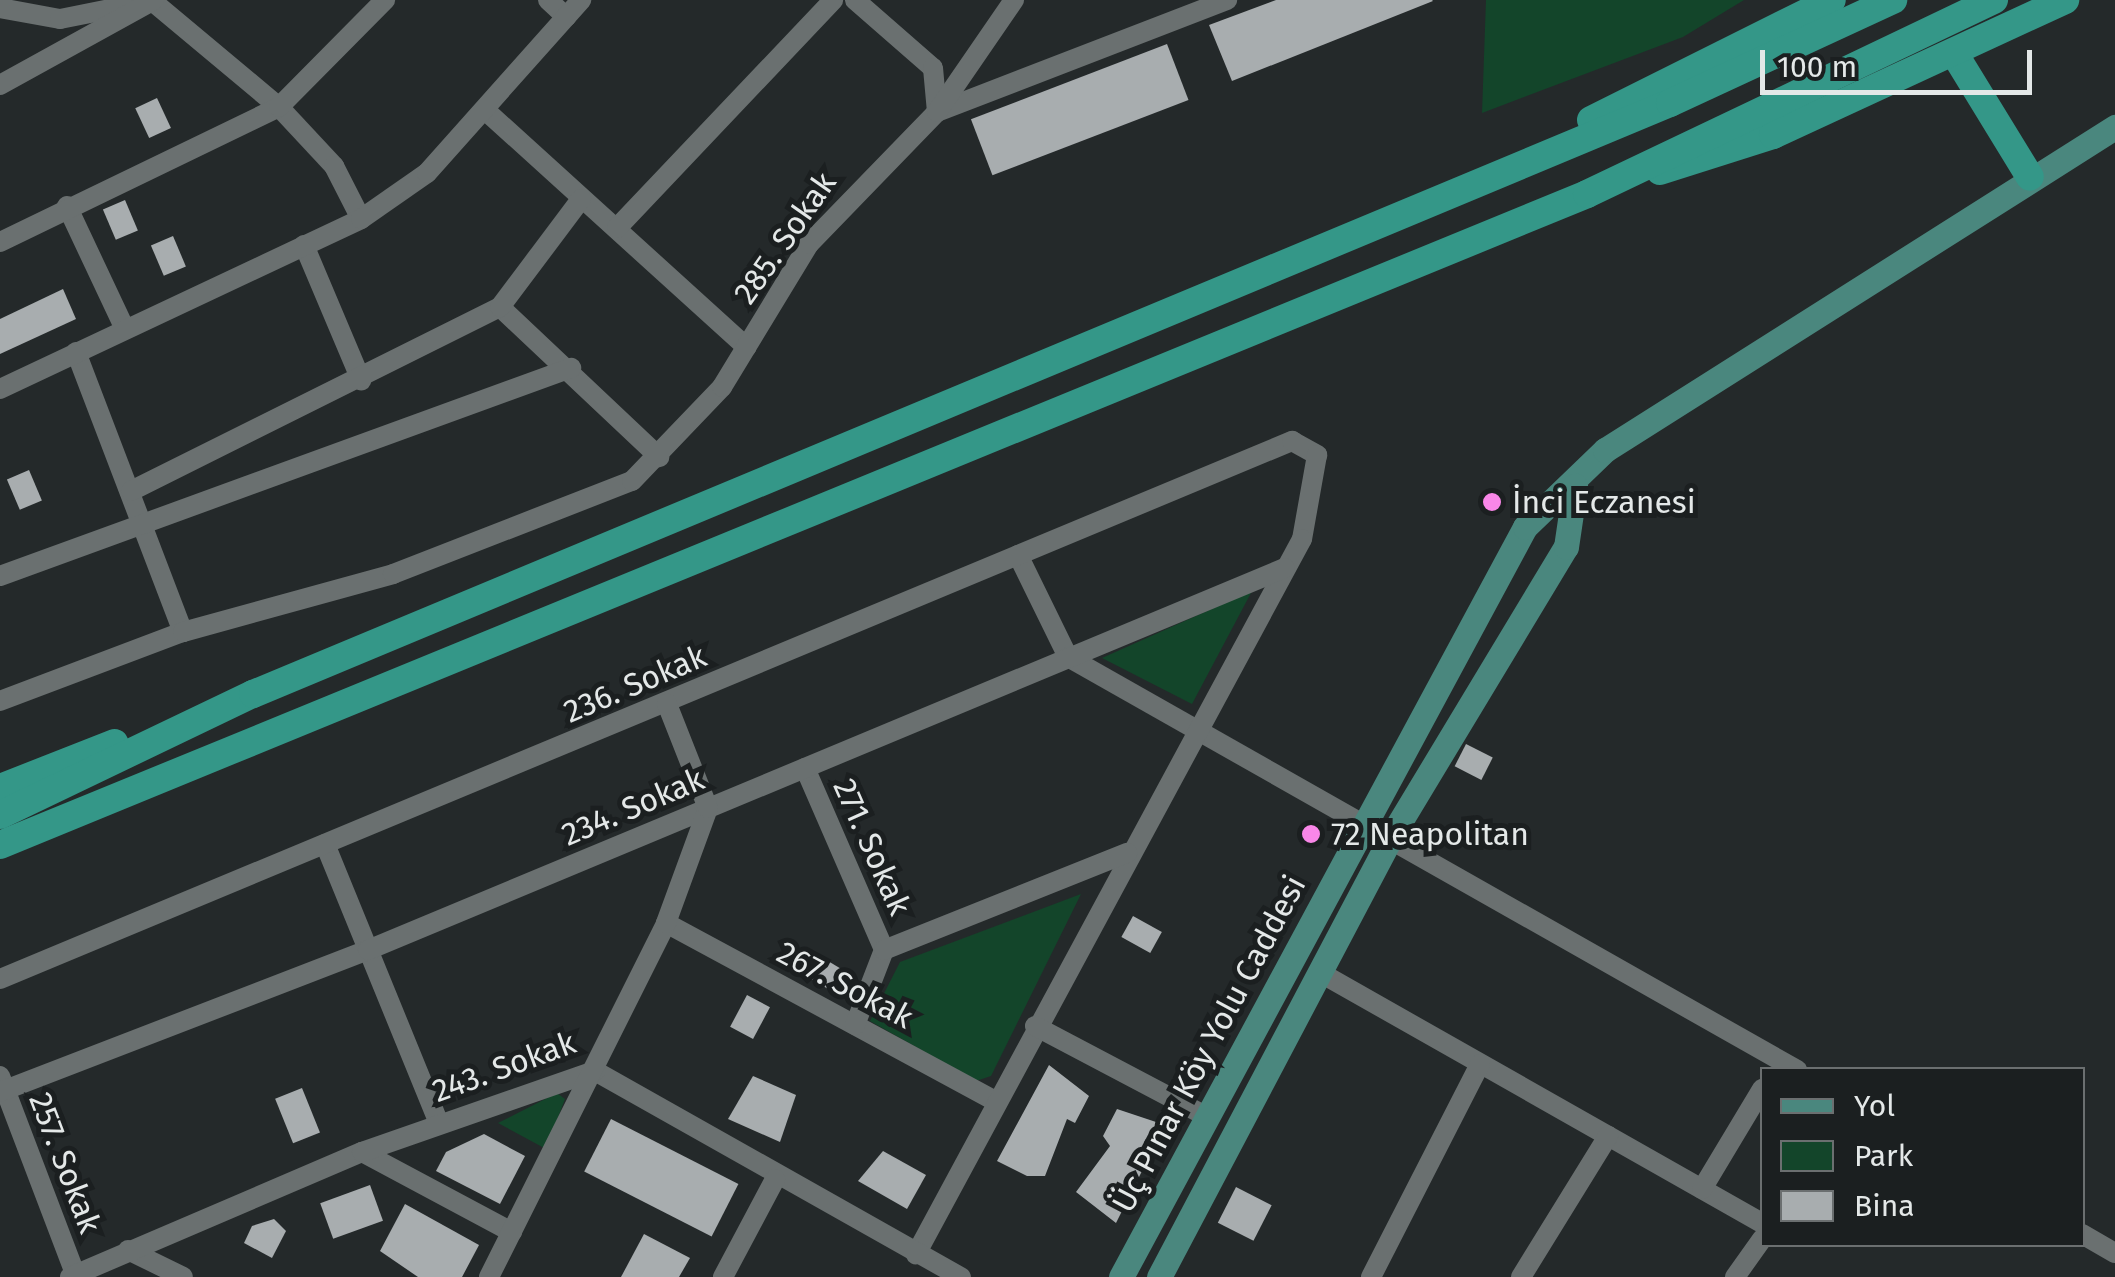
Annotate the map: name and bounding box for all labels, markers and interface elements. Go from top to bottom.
scale bar [1765,30,2038,92]
text: 100 m [1777,49,1857,85]
street label: 285. Sokak [726,165,844,311]
place label: İnci Eczanesi [1512,483,1696,521]
marker: İnci Eczanesi [1481,491,1503,513]
street label: 236. Sokak [558,637,712,731]
street label: 234. Sokak [556,760,710,854]
street label: 271. Sokak [825,773,919,921]
place label: 72 Neapolitan [1331,815,1529,853]
marker: 72 Neapolitan [1300,823,1322,845]
street label: Üç Pınar Köy Yolu Caddesi [1104,869,1314,1219]
street label: 267. Sokak [771,933,919,1037]
street label: 243. Sokak [427,1023,581,1111]
legend [1760,1067,2085,1247]
street label: 257. Sokak [21,1087,109,1239]
text: Yol [1854,1088,1895,1124]
text: Park [1854,1138,1913,1174]
text: Bina [1854,1188,1915,1224]

